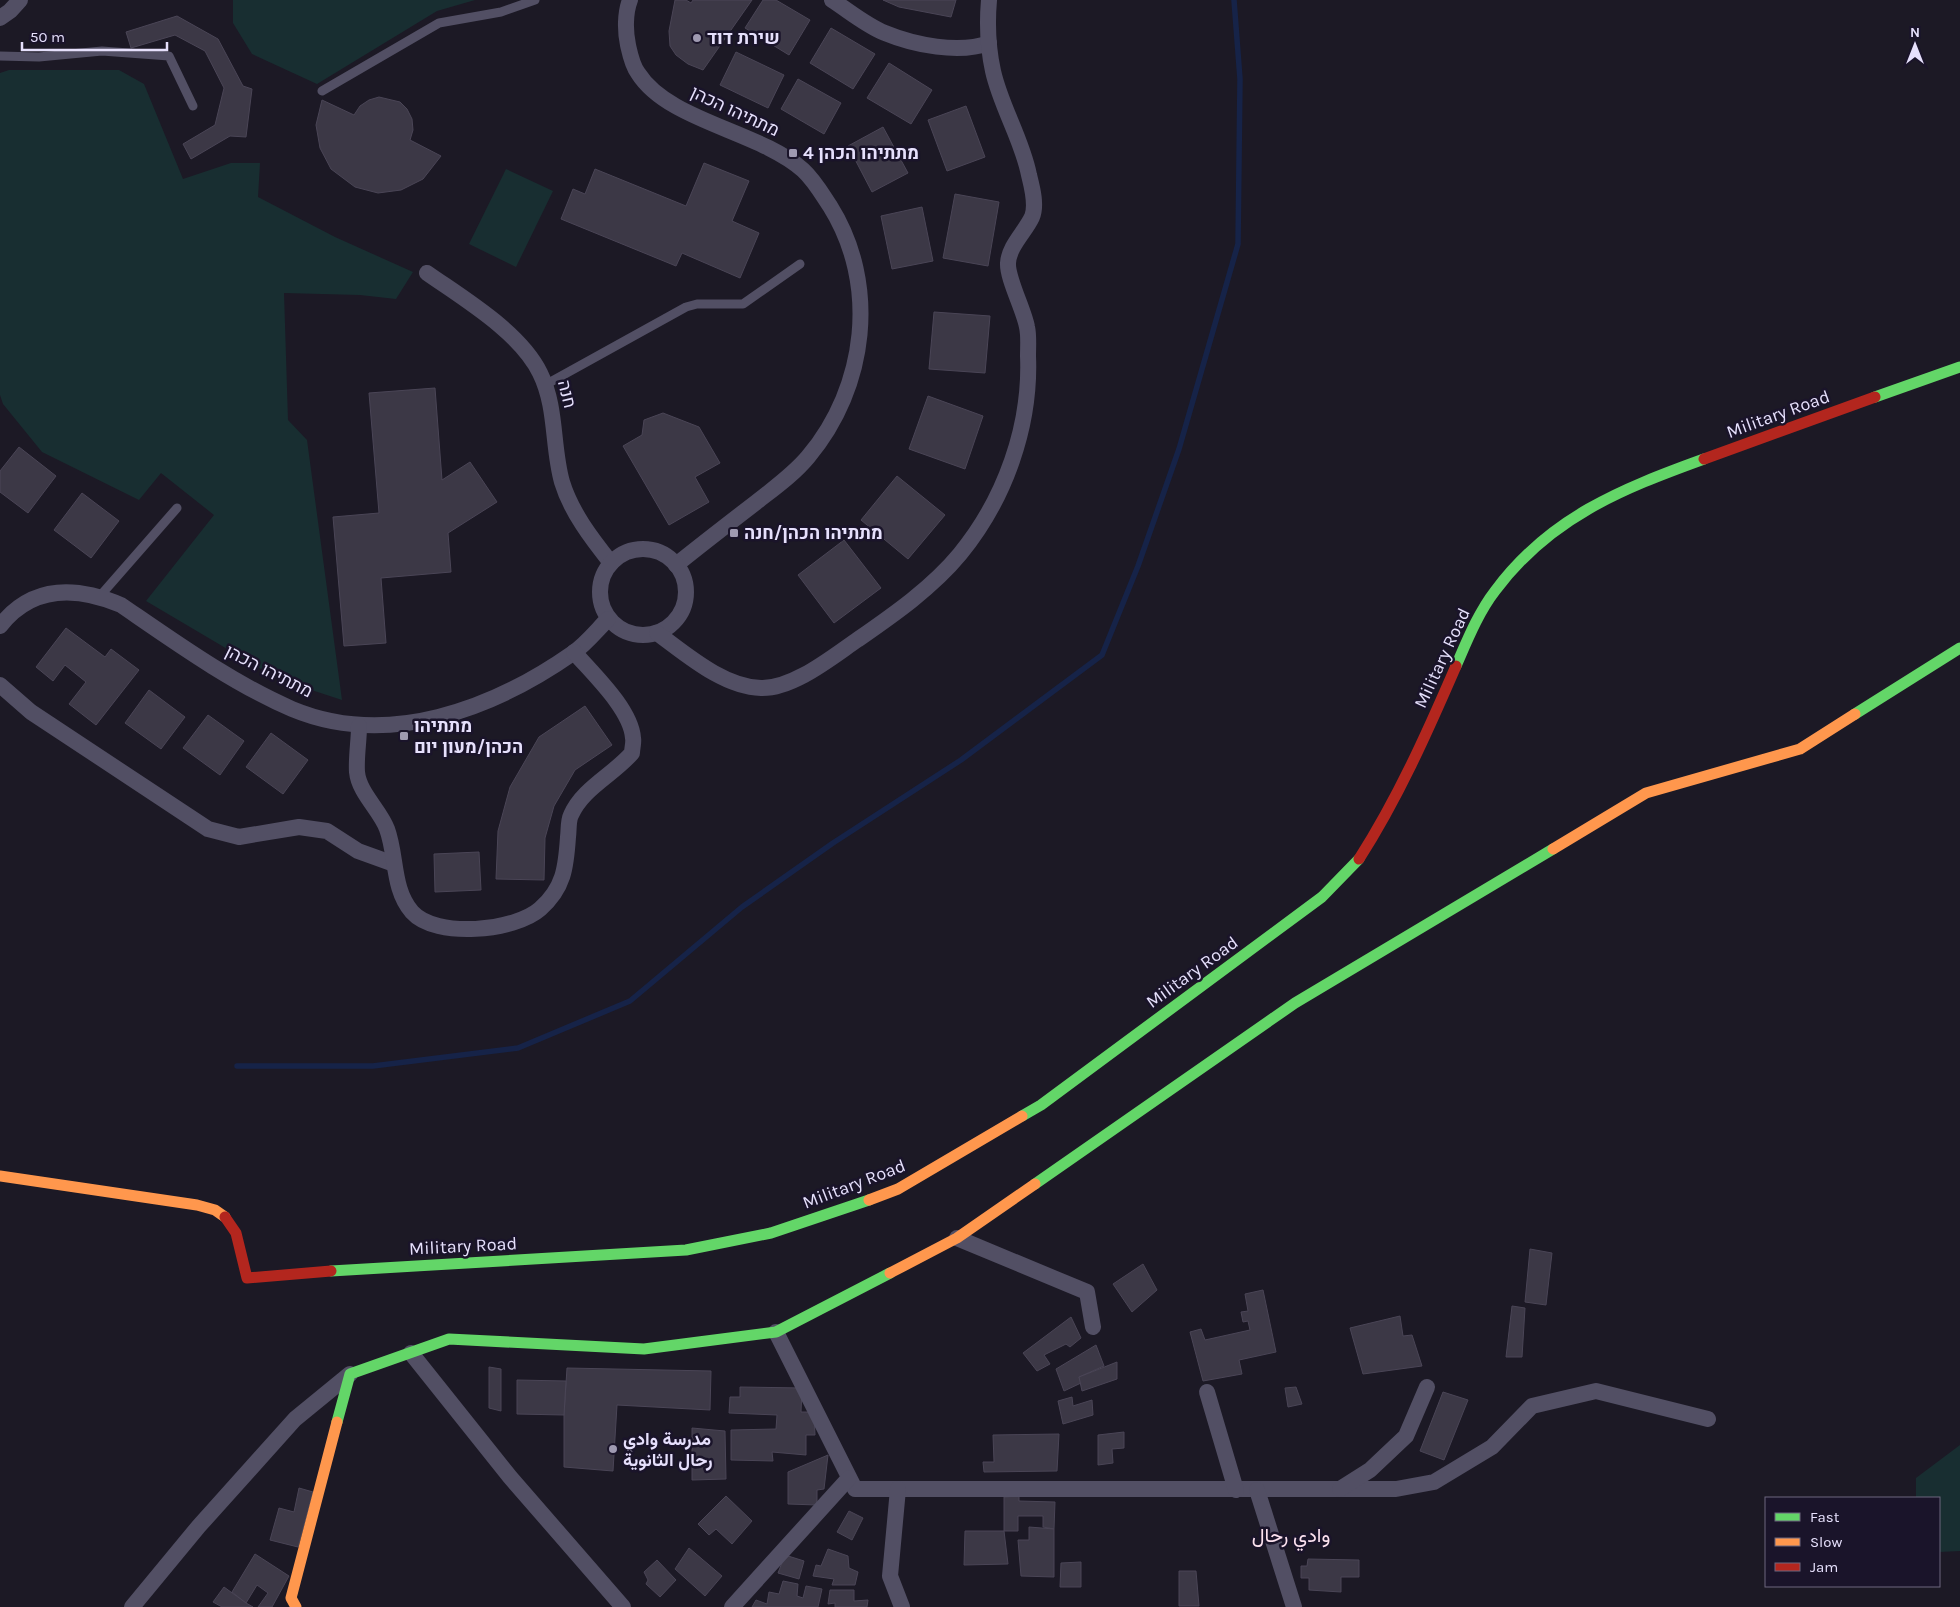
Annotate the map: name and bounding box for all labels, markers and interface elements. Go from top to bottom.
scale bar [22,20,168,52]
north arrow [1890,20,1940,70]
text: N [1910,24,1920,41]
place label: שירת דוד [707,27,780,49]
text: 50 m [30,28,65,46]
marker: שירת דוד [691,32,703,44]
street label: מתתיהו הכהן [687,81,783,141]
place label: מתתיהו הכהן 4 [803,142,919,164]
marker: מתתיהו הכהן 4 [787,147,799,159]
street label: חנה [553,378,581,410]
street label: Military Road [1723,385,1833,443]
place label: מתתיהו הכהן/חנה [744,522,883,544]
marker: מתתיהו הכהן/חנה [728,527,740,539]
street label: Military Road [1409,604,1475,712]
street label: מתתיהו הכהן [221,640,317,702]
place label: מתתיהו הכהן/מעון יום [414,715,523,758]
marker: מתתיהו הכהן/מעון יום [398,730,410,742]
street label: Military Road [1142,931,1242,1013]
street label: Military Road [800,1154,908,1214]
street label: Military Road [408,1232,518,1260]
place label: مدرسة وادي رحال الثانوية [623,1428,713,1471]
marker: مدرسة وادي رحال الثانوية [607,1443,619,1455]
legend [1765,1497,1940,1587]
text: Fast [1810,1508,1840,1526]
district label: وادي رحال [1252,1524,1330,1552]
text: Slow [1810,1533,1842,1551]
text: Jam [1810,1558,1838,1576]

